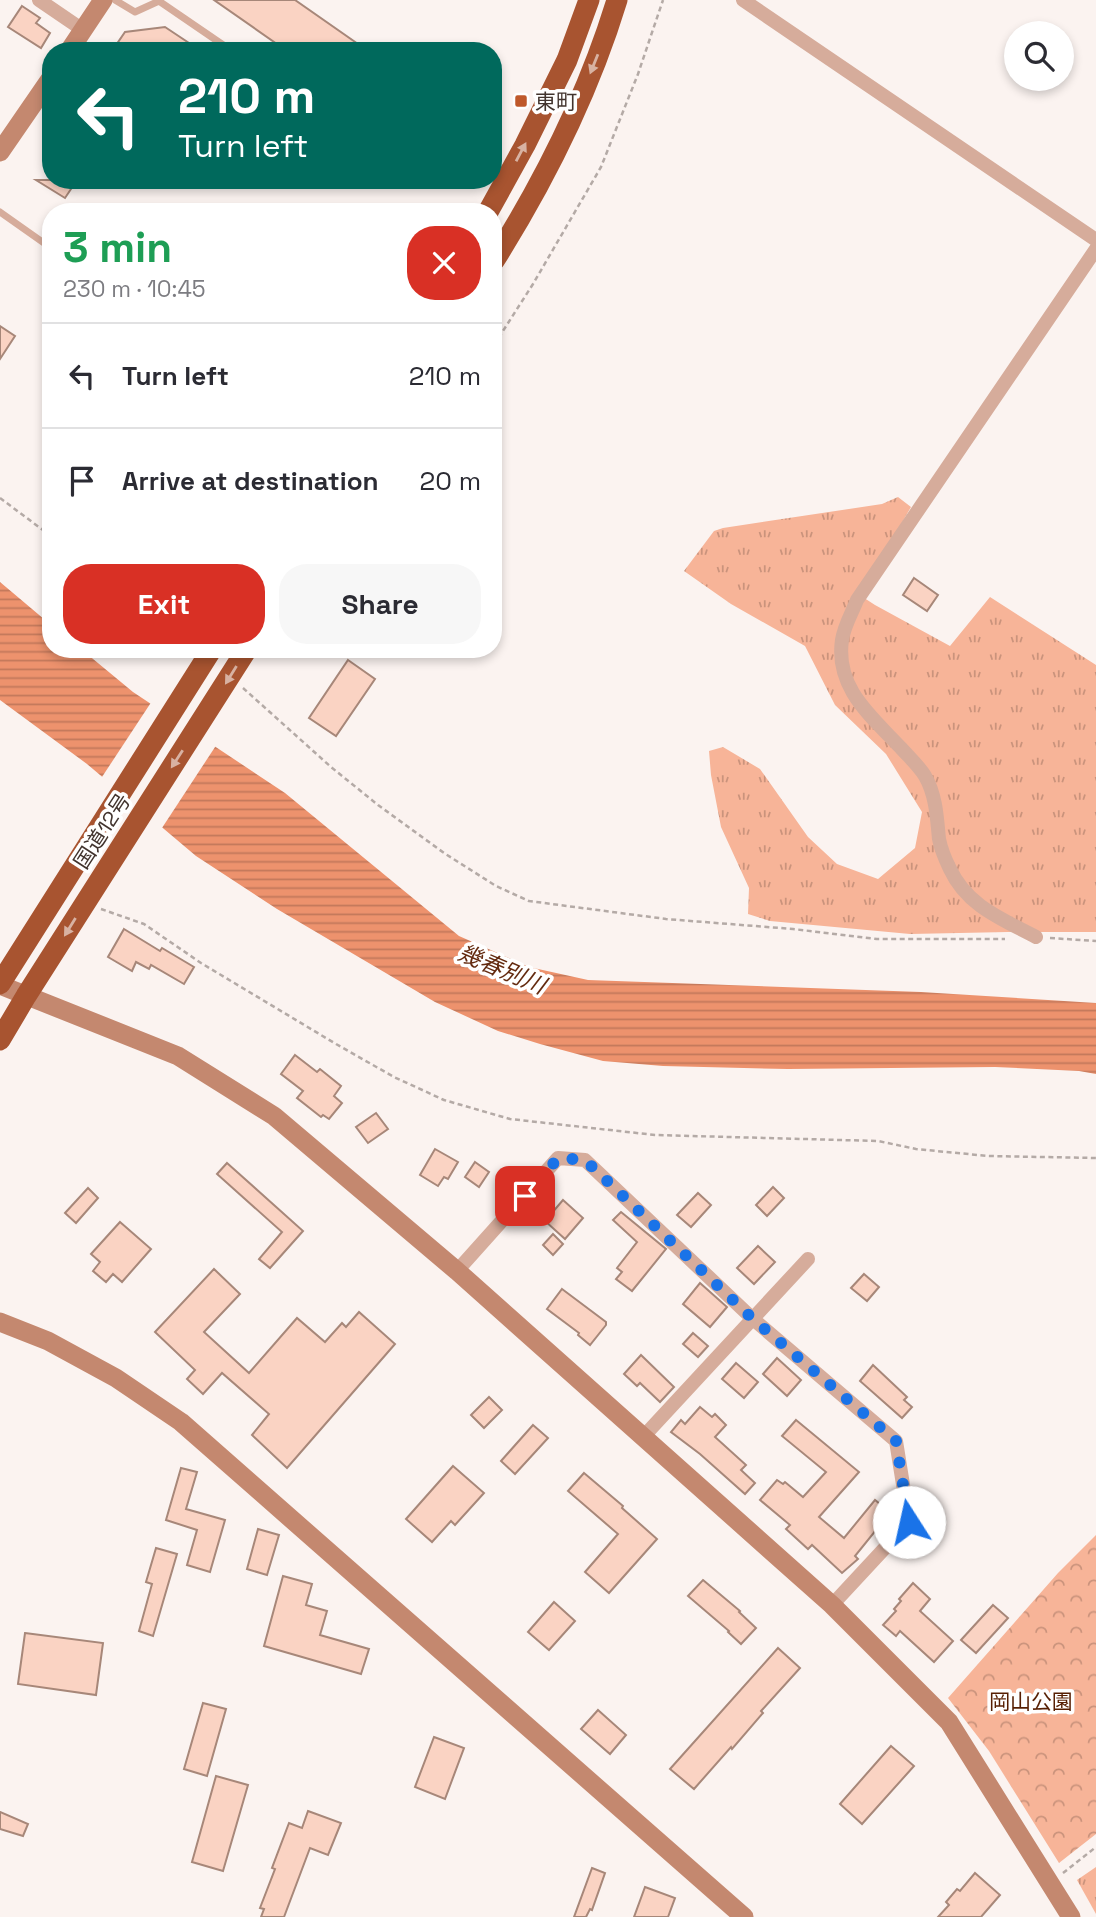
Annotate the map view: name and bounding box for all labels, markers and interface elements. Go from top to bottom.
map controls [1004,21,1074,91]
button: search [1004,21,1074,91]
one-way arrow [589,54,600,75]
text: 210 m [178,65,315,127]
icon: left [63,70,154,161]
place label: 東町 [535,88,577,115]
marker: 東町 [513,93,529,109]
text: Turn left [178,126,308,166]
one-way arrow [515,142,527,162]
text: 3 min [63,221,172,274]
button: close [407,226,481,300]
text: 230 m · 10:45 [63,274,206,304]
icon: left [63,357,101,395]
text: Turn left [122,359,229,393]
text: 210 m [409,359,481,393]
icon: arrive [63,462,101,500]
text: Arrive at destination [122,464,379,498]
text: 20 m [420,464,481,498]
button: Exit [63,564,265,644]
button: Share [279,564,481,644]
one-way arrow [224,666,237,685]
one-way arrow [171,749,184,768]
street label: 国道12号 [68,788,136,874]
one-way arrow [63,918,76,937]
water label: 幾春別川 [454,937,553,1002]
pin [495,1166,555,1226]
icon: arrive [506,1177,544,1215]
position arrow [872,1485,946,1559]
park label: 岡山公園 [989,1688,1073,1715]

